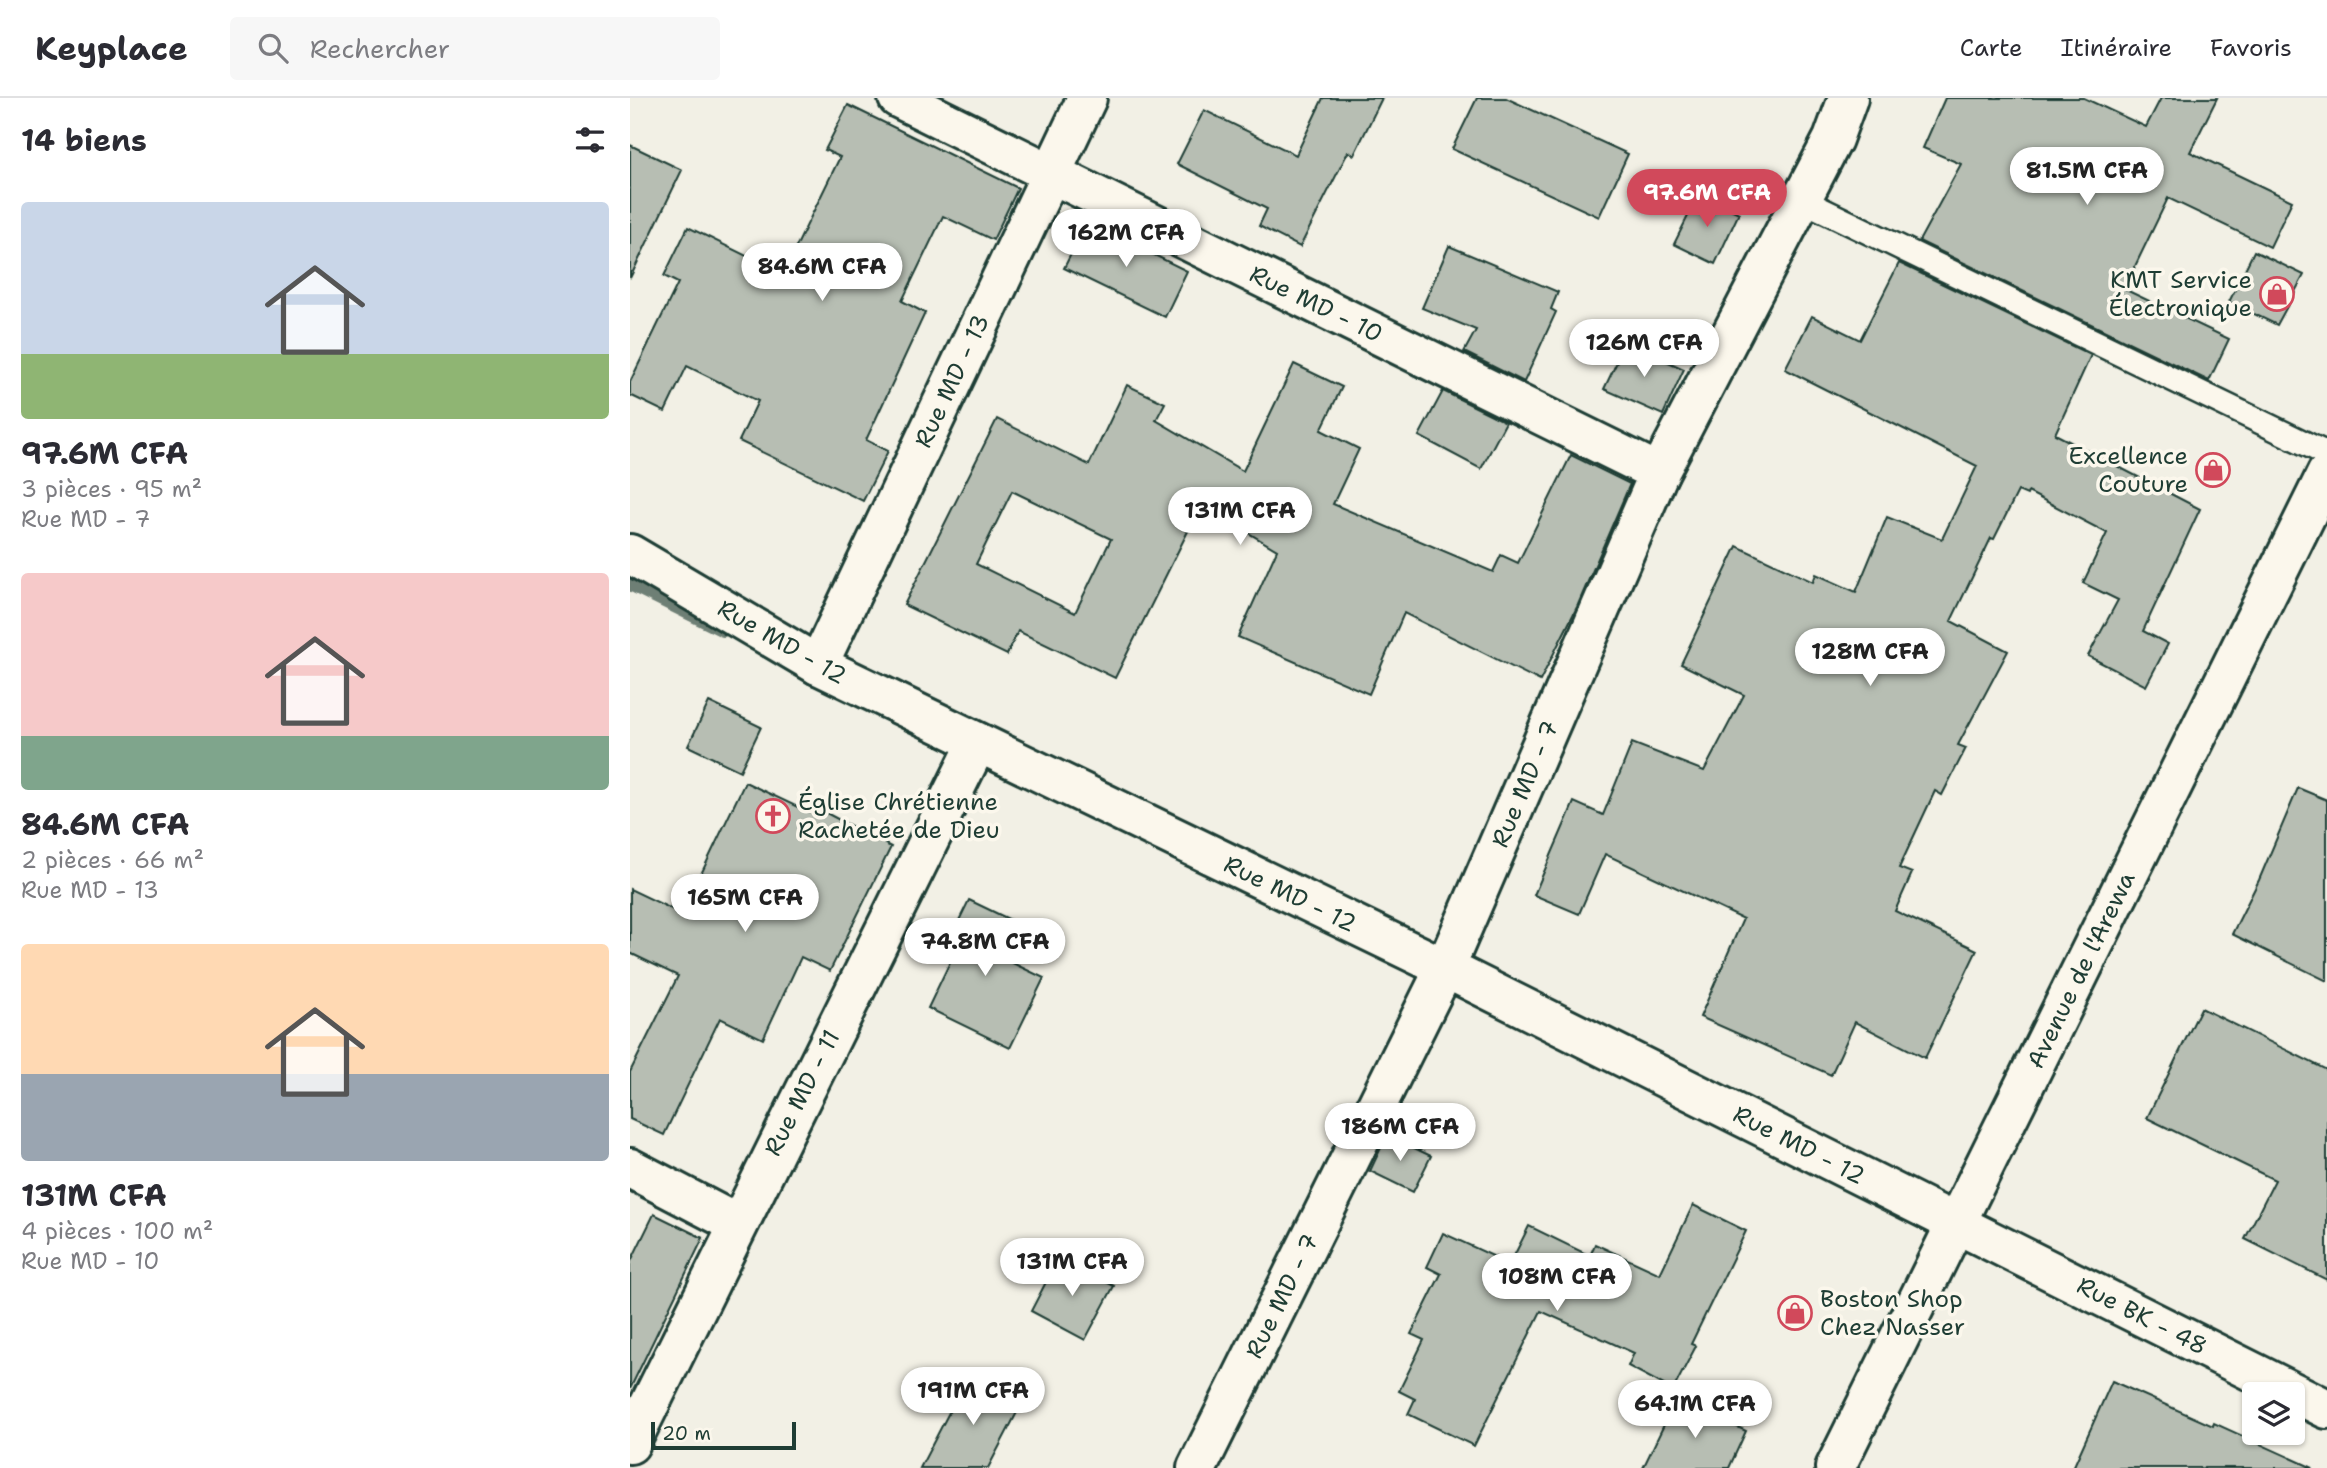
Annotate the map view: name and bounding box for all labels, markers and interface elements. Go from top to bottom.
search box [230,17,720,80]
text: Keyplace [35,26,188,71]
icon: search [254,29,292,67]
text: Rechercher [310,31,450,66]
text: Carte [1960,32,2023,64]
text: Itinéraire [2061,32,2172,64]
text: Favoris [2210,32,2292,64]
text: 14 biens [21,120,147,161]
icon: filters [571,121,609,159]
pin: 81.5M CFA [2007,148,2167,207]
text: 81.5M CFA [2026,155,2148,185]
pin: 97.6M CFA [1627,170,1787,229]
text: 97.6M CFA [1643,177,1771,207]
pin: 162M CFA [1054,209,1198,269]
text: 162M CFA [1067,217,1185,247]
pin: 84.6M CFA [742,244,902,303]
icon: home [252,247,378,373]
text: 84.6M CFA [757,251,887,281]
street label: Rue MD - 10 [1244,258,1388,350]
place label: KMT Service Électronique [2108,264,2252,324]
shop icon: KMT Service Électronique [2258,275,2296,313]
street label: Rue MD - 13 [907,309,997,453]
pin: 126M CFA [1572,320,1716,379]
text: 126M CFA [1585,327,1703,357]
text: 97.6M CFA [21,433,188,474]
place label: Excellence Couture [2069,440,2188,500]
shop icon: Excellence Couture [2194,451,2232,489]
text: 3 pièces · 95 m² [21,474,202,504]
pin: 131M CFA [1168,488,1312,547]
text: 131M CFA [1184,495,1296,525]
text: Rue MD - 7 [21,504,150,534]
street label: Rue MD - 12 [712,592,852,692]
icon: home [252,618,378,744]
pin: 128M CFA [1798,628,1942,688]
text: 128M CFA [1811,636,1929,666]
street label: Rue MD - 7 [1484,716,1566,852]
place label: Église Chrétienne Rachetée de Dieu [798,786,1000,846]
church icon: Église Chrétienne Rachetée de Dieu [754,797,792,835]
text: 84.6M CFA [21,804,189,845]
text: 2 pièces · 66 m² [21,845,204,875]
street label: Rue MD - 12 [1218,848,1362,940]
street label: Avenue de l'Arewa [2019,866,2143,1074]
pin: 165M CFA [673,874,817,934]
text: Rue MD - 13 [21,875,159,905]
text: 165M CFA [687,882,803,912]
pin: 74.8M CFA [905,918,1065,978]
text: 74.8M CFA [920,926,1050,956]
icon: home [252,989,378,1115]
street label: Rue MD - 11 [757,1025,847,1161]
street label: Rue MD - 12 [1728,1098,1870,1192]
pin: 186M CFA [1328,1104,1472,1163]
text: 186M CFA [1341,1111,1459,1141]
text: 131M CFA [21,1175,167,1216]
text: 4 pièces · 100 m² [21,1216,213,1246]
street label: Rue MD - 7 [1238,1228,1326,1364]
pin: 131M CFA [1000,1238,1144,1298]
text: Rue MD - 10 [21,1246,159,1276]
text: 131M CFA [1016,1246,1128,1276]
pin: 108M CFA [1485,1254,1629,1313]
text: 108M CFA [1498,1261,1616,1291]
street label: Rue BK - 48 [2071,1269,2213,1363]
place label: Boston Shop Chez Nasser [1820,1283,1965,1343]
shop icon: Boston Shop Chez Nasser [1776,1294,1814,1332]
pin: 191M CFA [901,1368,1045,1427]
text: 191M CFA [917,1375,1029,1405]
pin: 64.1M CFA [1615,1380,1775,1440]
map controls [2242,1382,2305,1445]
button: layers [2242,1382,2305,1445]
text: 64.1M CFA [1634,1388,1756,1418]
scale bar [651,1419,796,1451]
text: 20 m [662,1421,711,1446]

